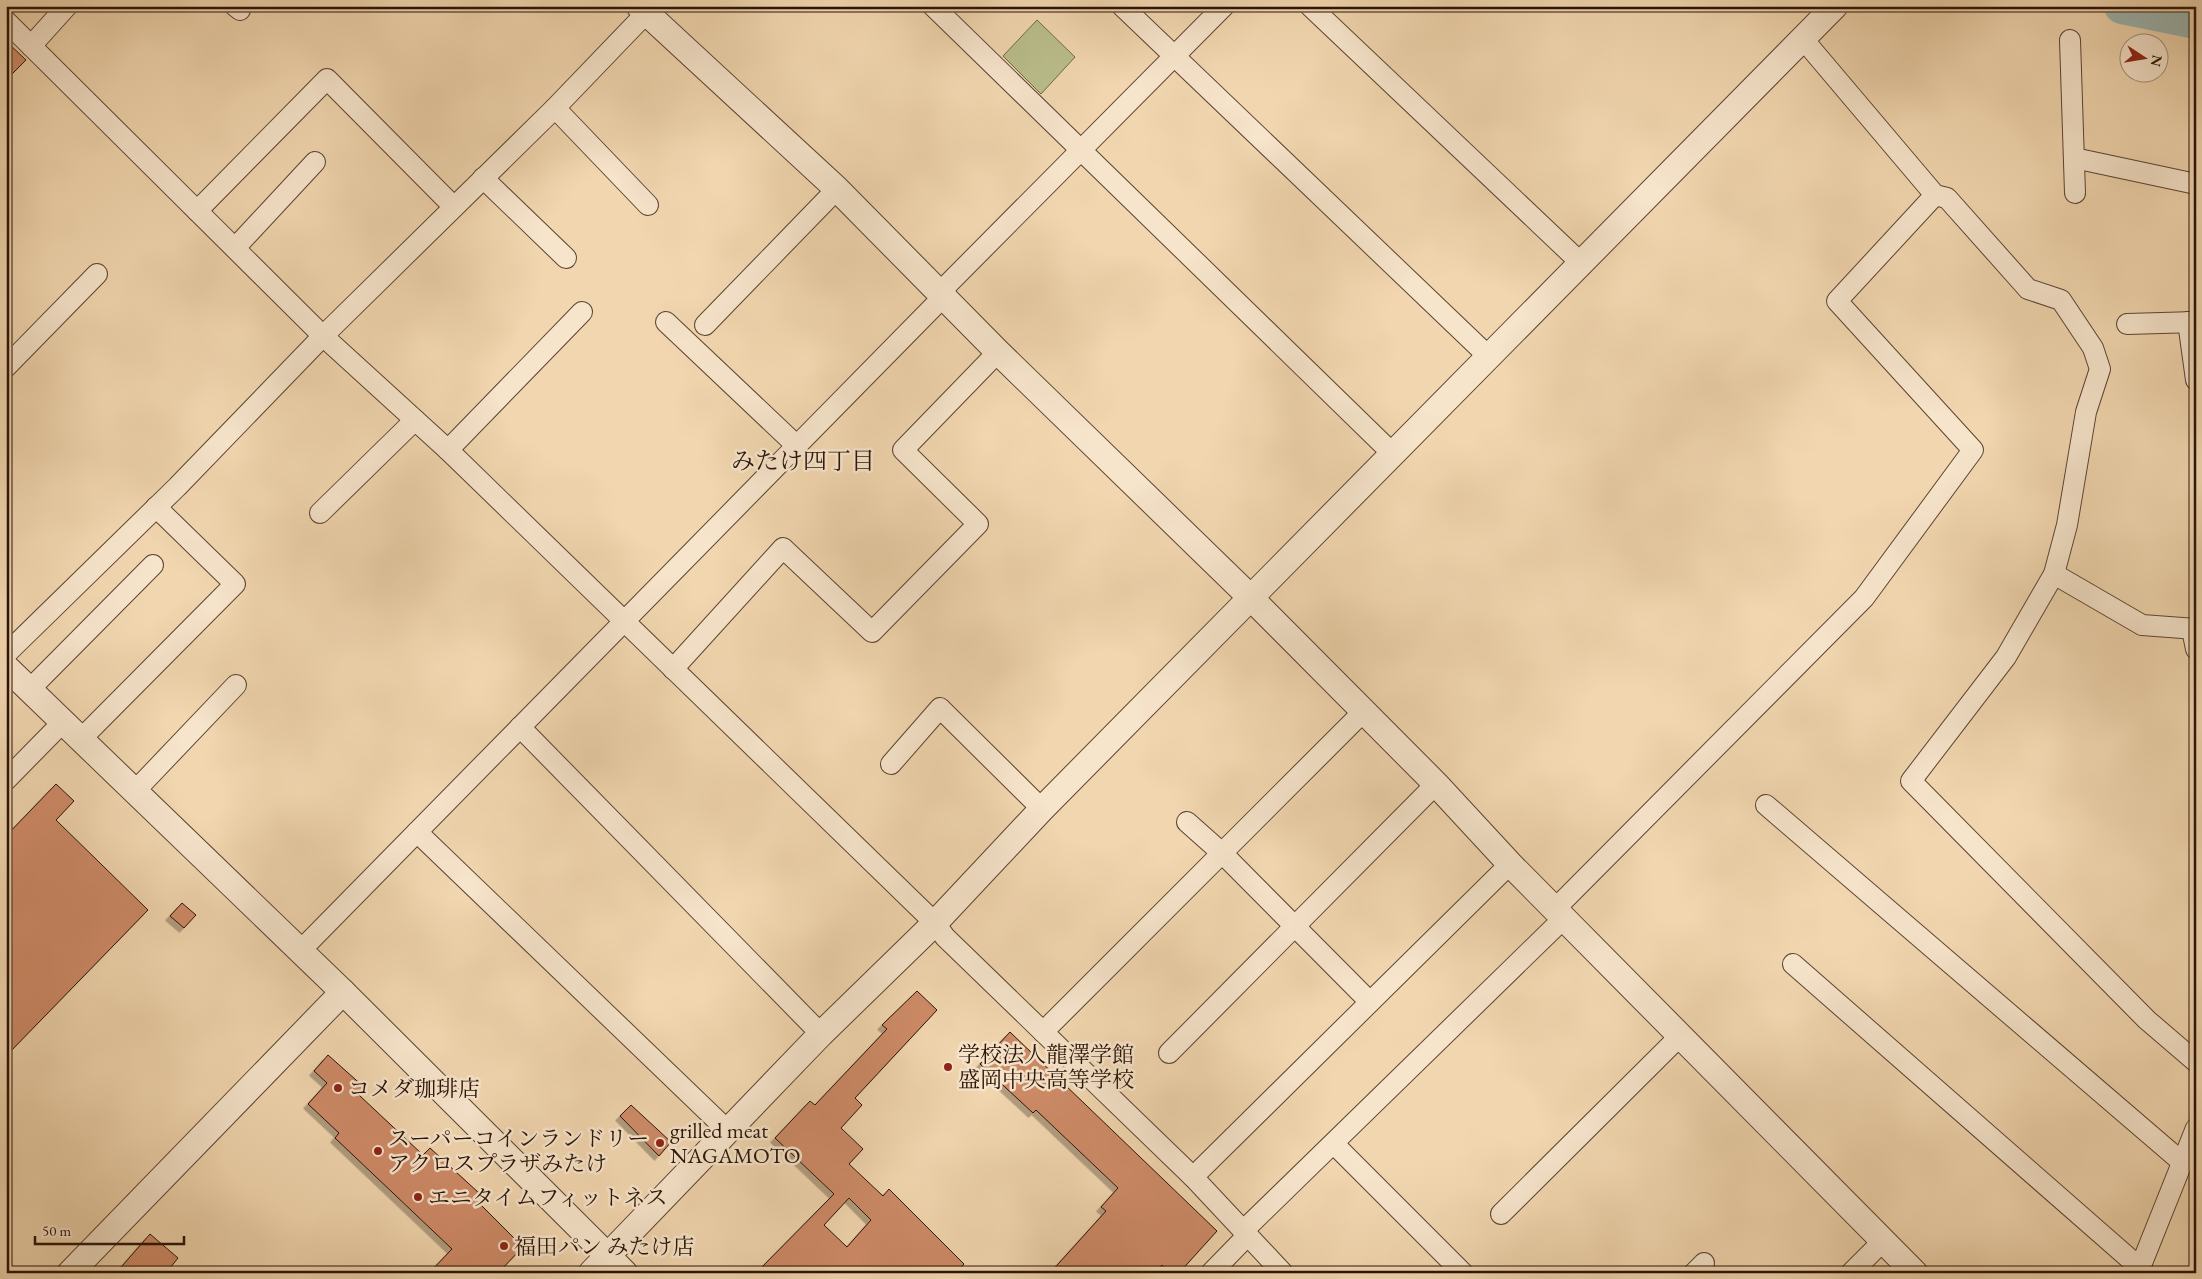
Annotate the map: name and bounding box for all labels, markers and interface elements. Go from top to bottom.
north arrow [2120,32,2170,82]
text: N [2147,53,2167,69]
district label: みたけ四丁目 [731,445,875,476]
place label: 学校法人龍澤学館 盛岡中央高等学校 [958,1040,1134,1094]
marker: 学校法人龍澤学館 盛岡中央高等学校 [942,1061,954,1073]
place label: コメダ珈琲店 [348,1074,480,1103]
marker: コメダ珈琲店 [332,1082,344,1094]
place label: grilled meat NAGAMOTO [670,1116,801,1170]
place label: スーパーコインランドリー アクロスプラザみたけ [388,1124,649,1178]
marker: grilled meat NAGAMOTO [654,1137,666,1149]
marker: スーパーコインランドリー アクロスプラザみたけ [372,1145,384,1157]
place label: エニタイムフィットネス [428,1183,668,1212]
marker: エニタイムフィットネス [412,1191,424,1203]
scale bar [35,1214,184,1246]
text: 50 m [42,1221,71,1240]
place label: 福田パン みたけ店 [514,1232,694,1261]
marker: 福田パン みたけ店 [498,1240,510,1252]

